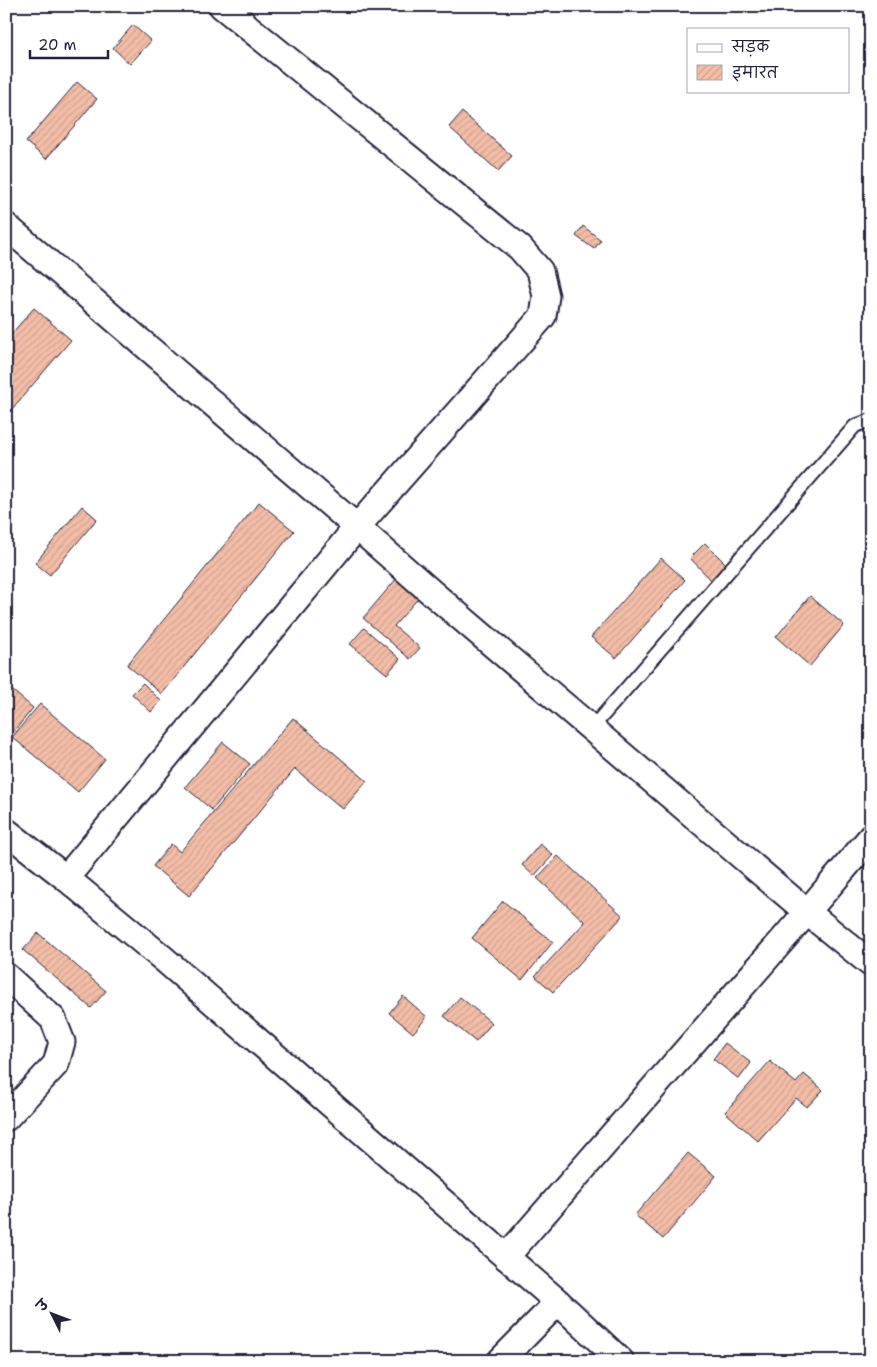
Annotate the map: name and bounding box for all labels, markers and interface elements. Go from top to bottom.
scale bar [30,28,108,60]
legend [687,28,850,92]
text: 20 m [38,35,77,55]
text: सड़क [731,37,770,57]
text: इमारत [732,63,779,83]
north arrow [28,1290,78,1340]
text: उ [31,1295,53,1316]

